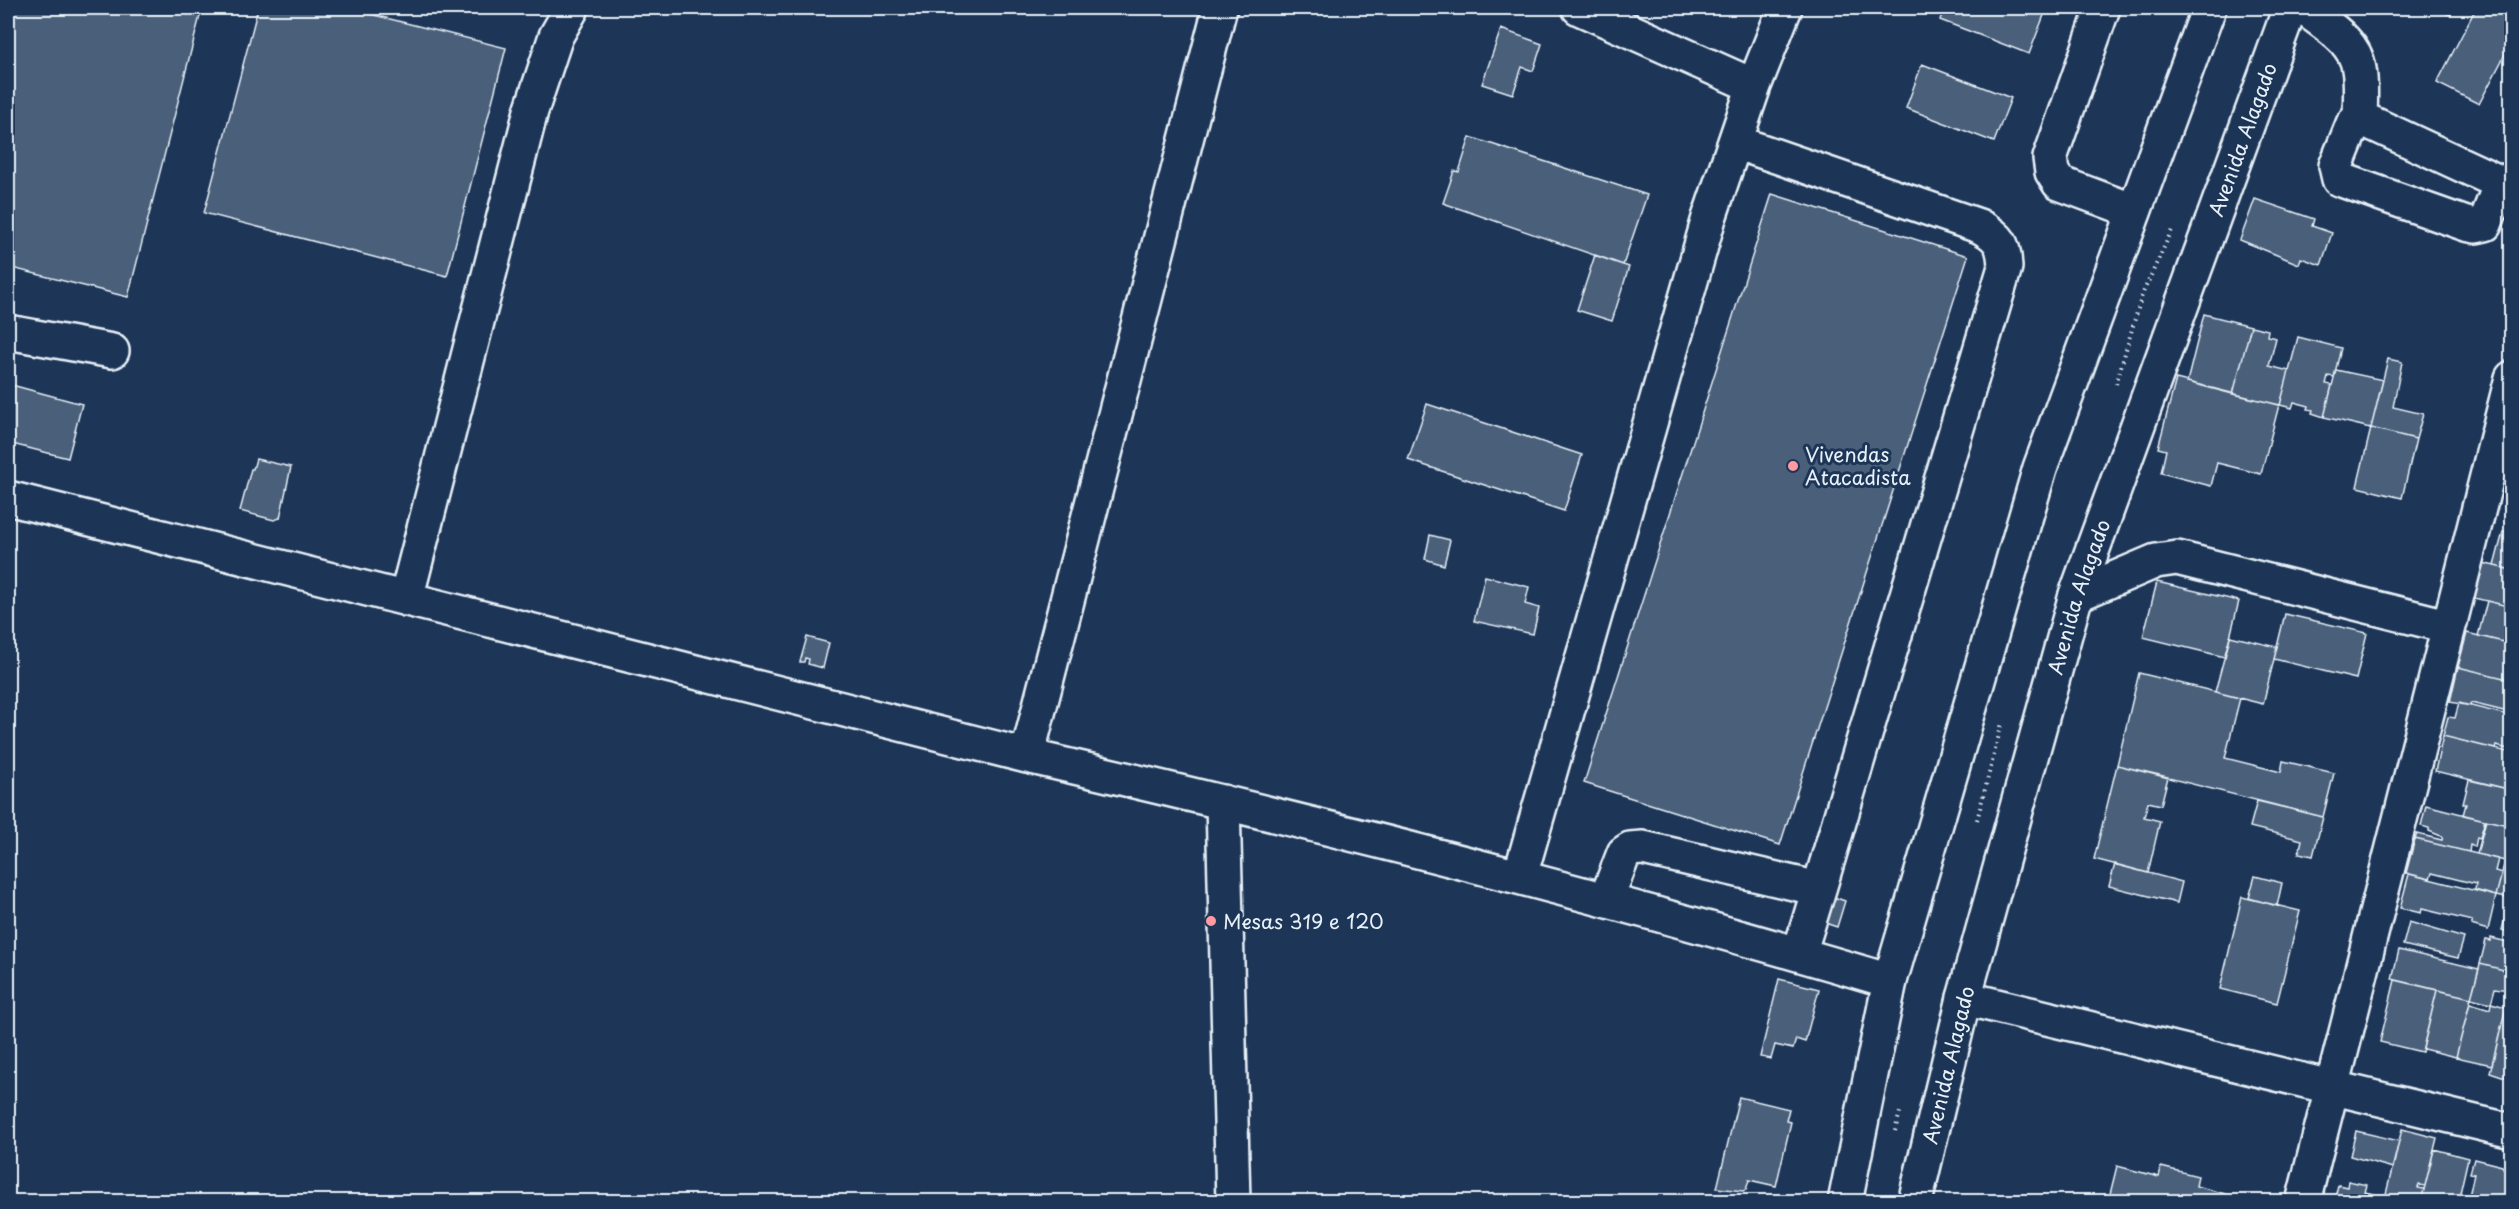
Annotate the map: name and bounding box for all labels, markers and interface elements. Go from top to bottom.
street label: Avenida Alagado [2200,58,2284,220]
place label: Vivendas Atacadista [1805,439,1911,492]
marker: Vivendas Atacadista [1786,459,1800,473]
street label: Avenida Alagado [2040,515,2117,678]
place label: Mesas 319 e 120 [1223,906,1384,936]
marker: Mesas 319 e 120 [1204,914,1218,928]
street label: Avenida Alagado [1914,982,1982,1147]

